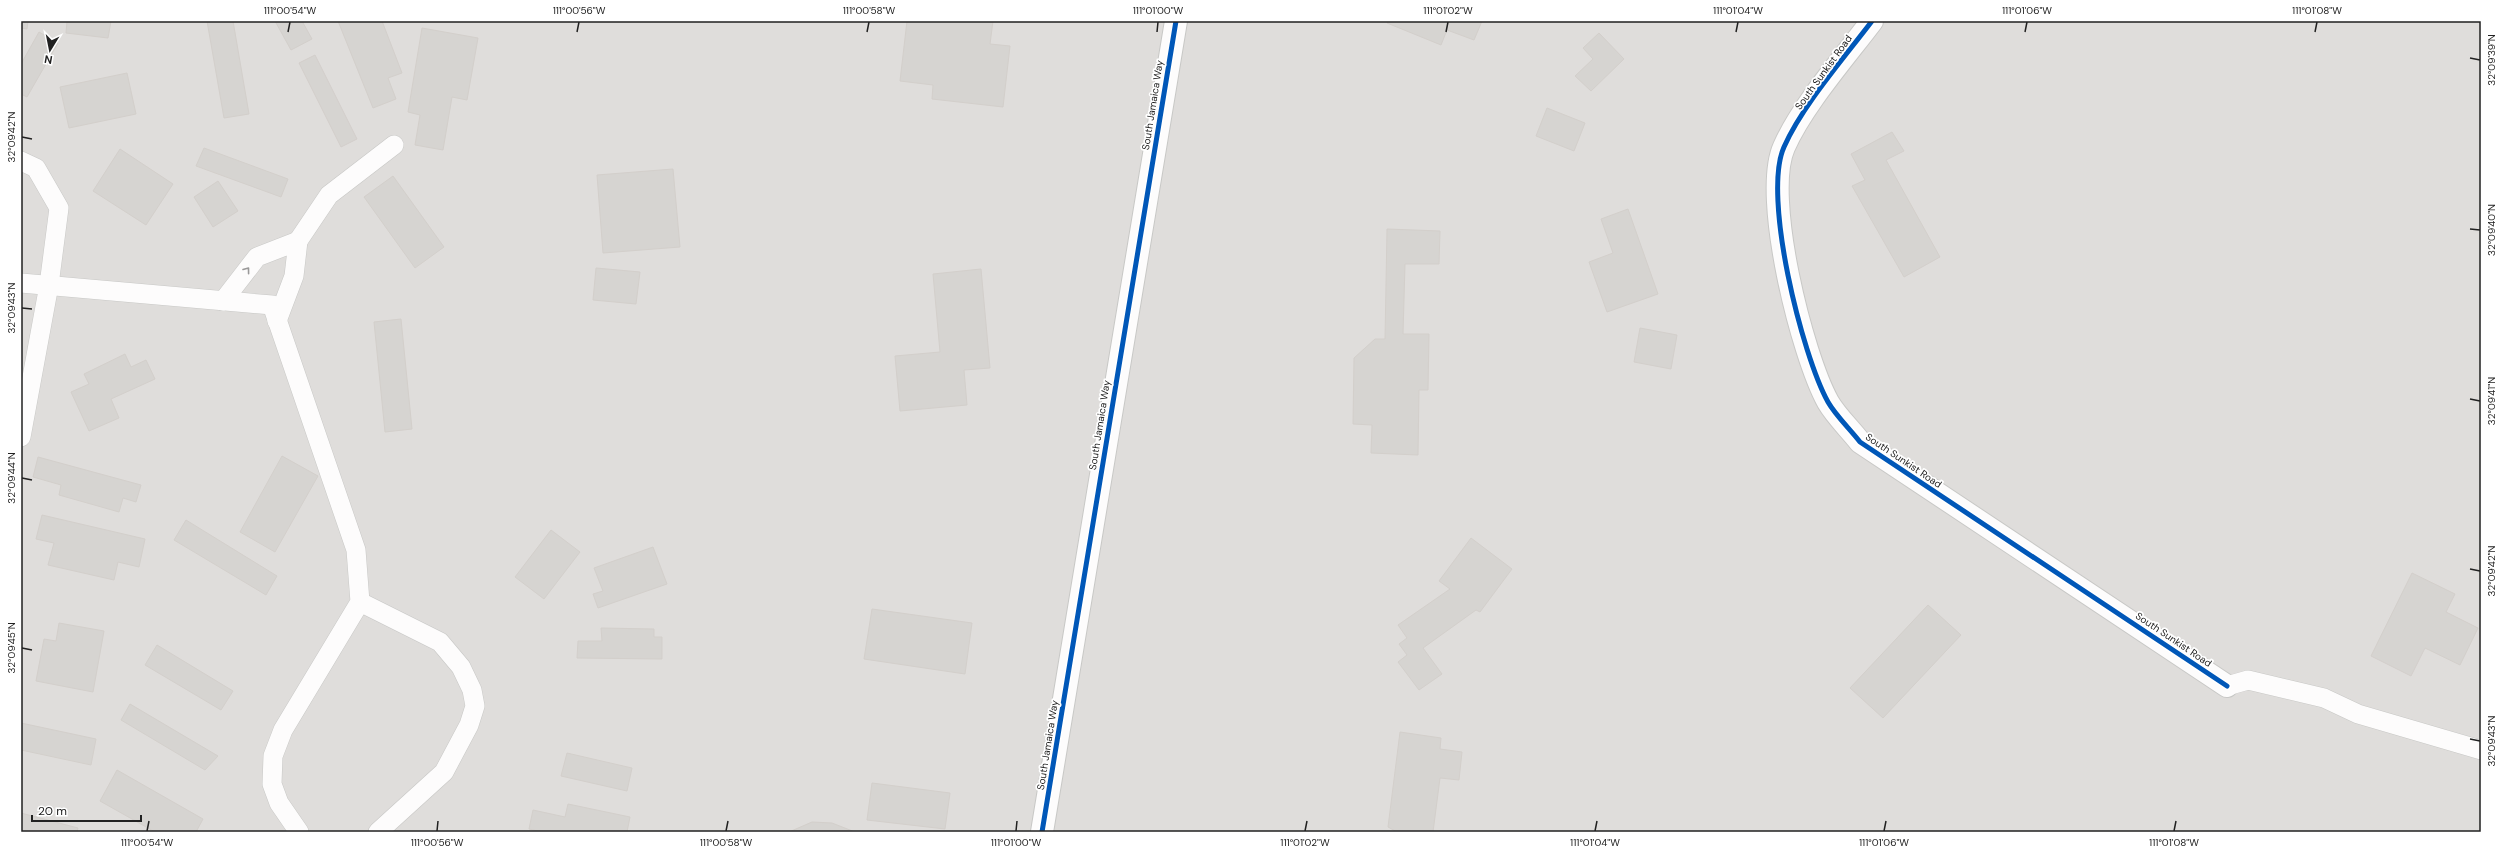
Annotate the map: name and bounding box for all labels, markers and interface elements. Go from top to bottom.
text: 111°00'54"W [264,4,317,17]
text: 111°00'56"W [553,4,606,17]
text: 111°00'58"W [843,4,896,17]
text: 111°01'00"W [1133,4,1184,17]
text: 111°01'02"W [1423,4,1473,17]
text: 111°01'04"W [1713,4,1763,17]
text: 111°01'06"W [2002,4,2052,17]
text: 111°01'08"W [2292,4,2342,17]
north arrow [30,30,70,70]
street label: South Sunkist Road [1792,32,1855,112]
text: 32°09'39"N [2485,34,2498,86]
text: N [43,52,53,67]
street label: South Jamaica Way [1139,59,1166,151]
text: 32°09'42"N [5,111,18,162]
text: 32°09'40"N [2485,204,2498,256]
one-way arrow [242,268,249,275]
text: 32°09'43"N [5,282,18,334]
text: 32°09'41"N [2485,377,2498,425]
street label: South Jamaica Way [1086,379,1113,471]
street label: South Sunkist Road [1863,430,1944,491]
text: 32°09'44"N [5,452,18,504]
text: 32°09'42"N [2485,545,2498,596]
street label: South Sunkist Road [2133,609,2214,670]
text: 32°09'45"N [5,622,18,674]
street label: South Jamaica Way [1034,699,1061,791]
text: 32°09'43"N [2485,715,2498,767]
scale bar [32,797,141,823]
text: 20 m [38,803,67,819]
text: 111°00'54"W [121,836,174,849]
text: 111°00'56"W [411,836,464,849]
text: 111°00'58"W [700,836,753,849]
text: 111°01'00"W [991,836,1042,849]
text: 111°01'02"W [1280,836,1330,849]
text: 111°01'04"W [1570,836,1620,849]
text: 111°01'06"W [1859,836,1909,849]
text: 111°01'08"W [2149,836,2199,849]

